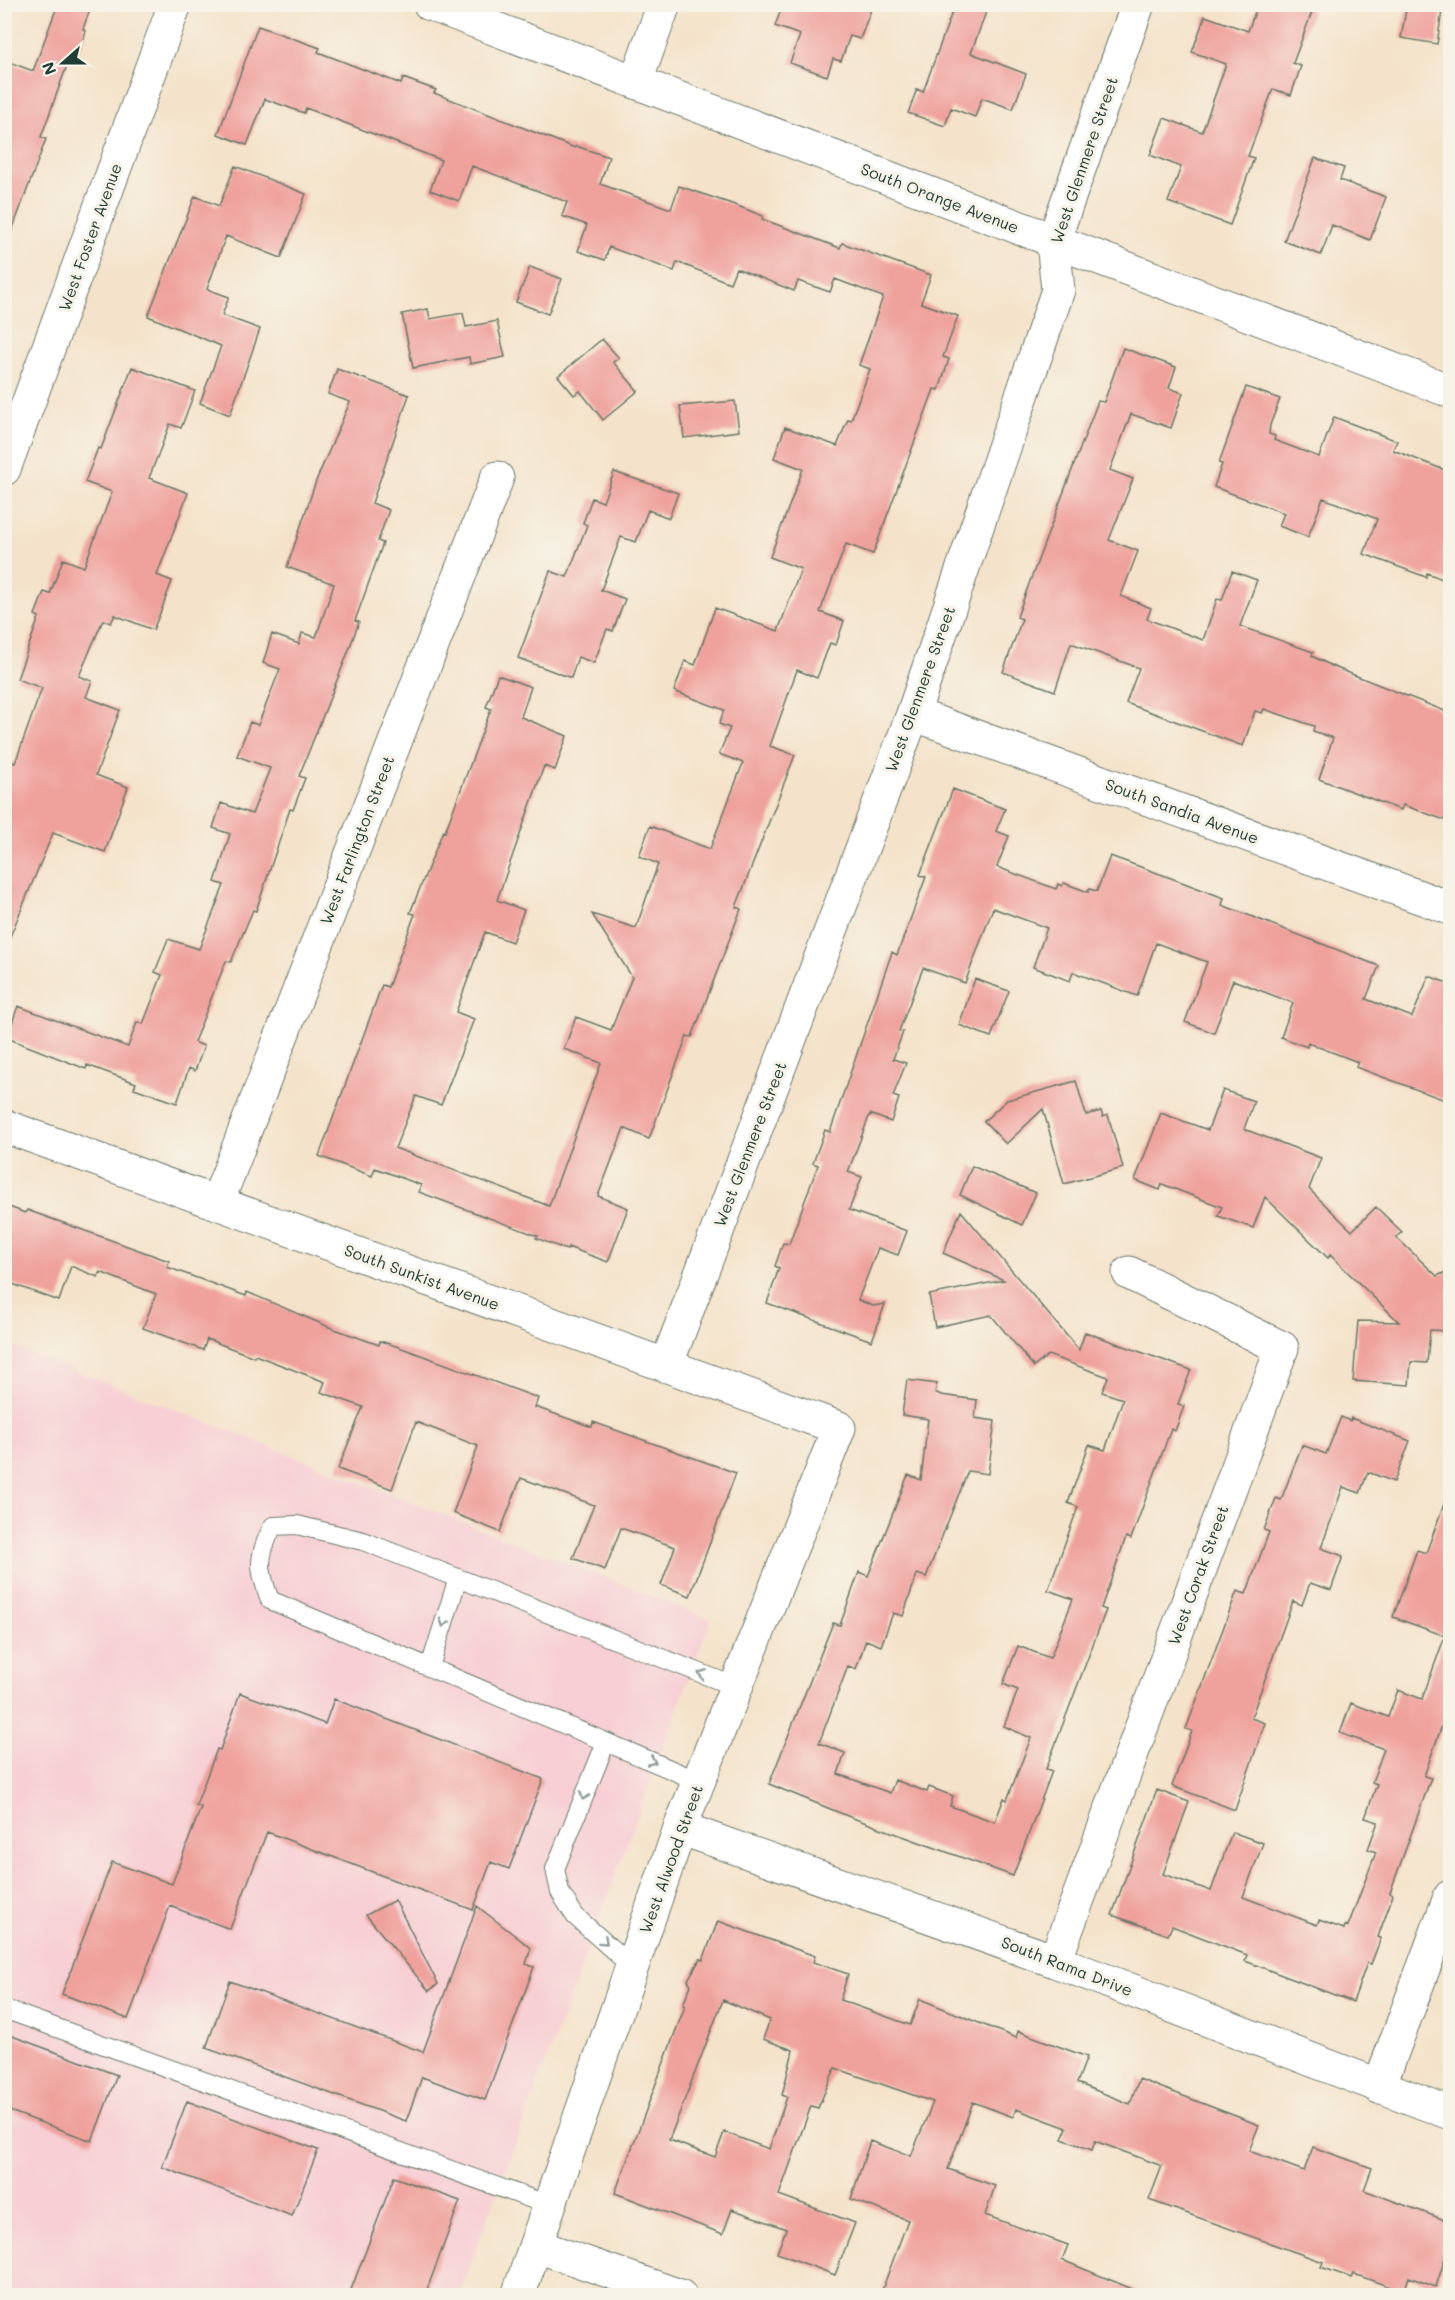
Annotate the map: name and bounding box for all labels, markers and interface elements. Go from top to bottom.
north arrow [33,33,93,93]
text: N [37,59,61,78]
street label: West Glenmere Street [1045,74,1122,246]
street label: South Orange Avenue [858,158,1022,237]
street label: West Foster Avenue [53,160,126,314]
street label: West Glenmere Street [880,603,959,775]
street label: West Farlington Street [315,752,398,927]
street label: South Sandia Avenue [1103,773,1262,848]
street label: West Glenmere Street [708,1058,791,1229]
street label: South Sunkist Avenue [342,1239,503,1314]
street label: West Corak Street [1162,1502,1233,1648]
one-way arrow [439,1617,451,1628]
one-way arrow [697,1669,708,1681]
one-way arrow [646,1754,657,1766]
street label: West Alwood Street [634,1782,707,1936]
one-way arrow [579,1790,591,1801]
street label: South Rama Drive [999,1931,1136,2000]
one-way arrow [597,1934,608,1945]

